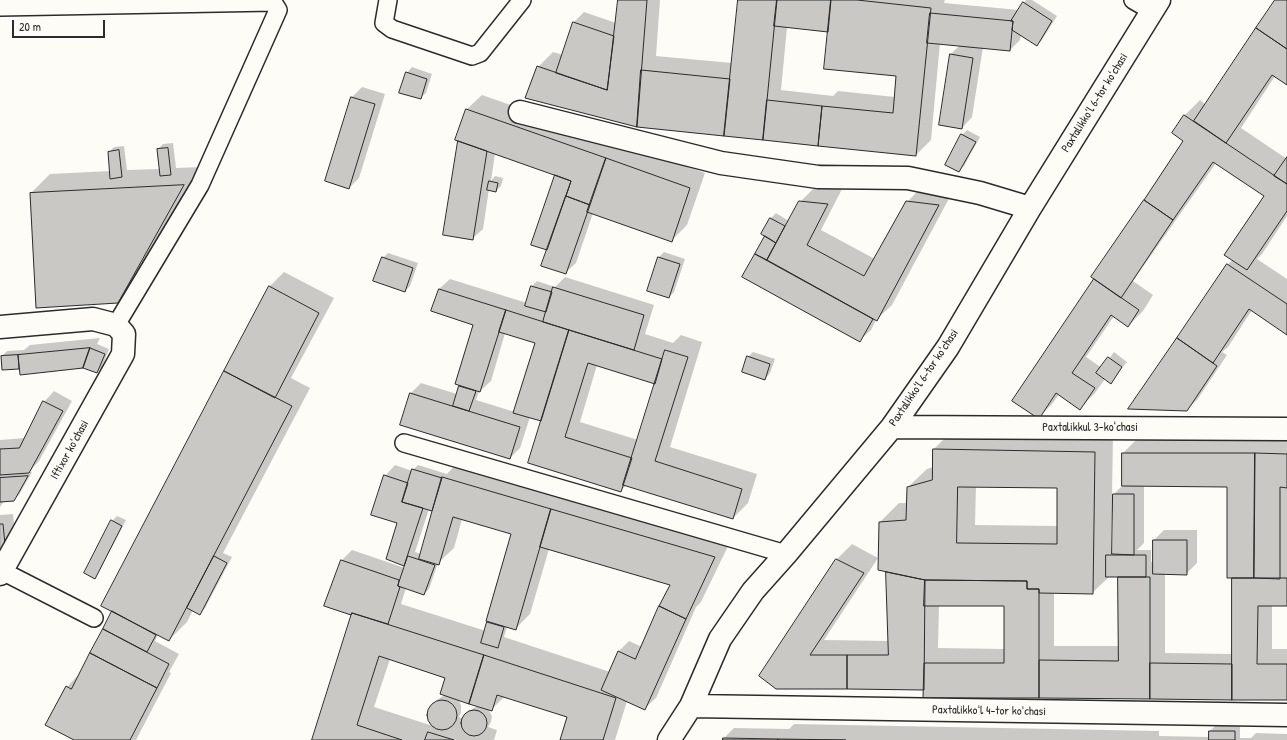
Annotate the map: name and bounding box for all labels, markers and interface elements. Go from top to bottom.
scale bar [14,12,107,38]
text: 20 m [19,18,41,35]
street label: Paxtalikkoʻl 6-tor koʻchasi [1059,51,1131,155]
street label: Paxtalikkoʻl 6-tor koʻchasi [886,327,962,429]
street label: Iftixor koʻchasi [48,418,92,482]
street label: Paxtalikkul 3-koʻchasi [1042,421,1138,435]
street label: Paxtalikkoʻl 4-tor koʻchasi [932,703,1046,719]

